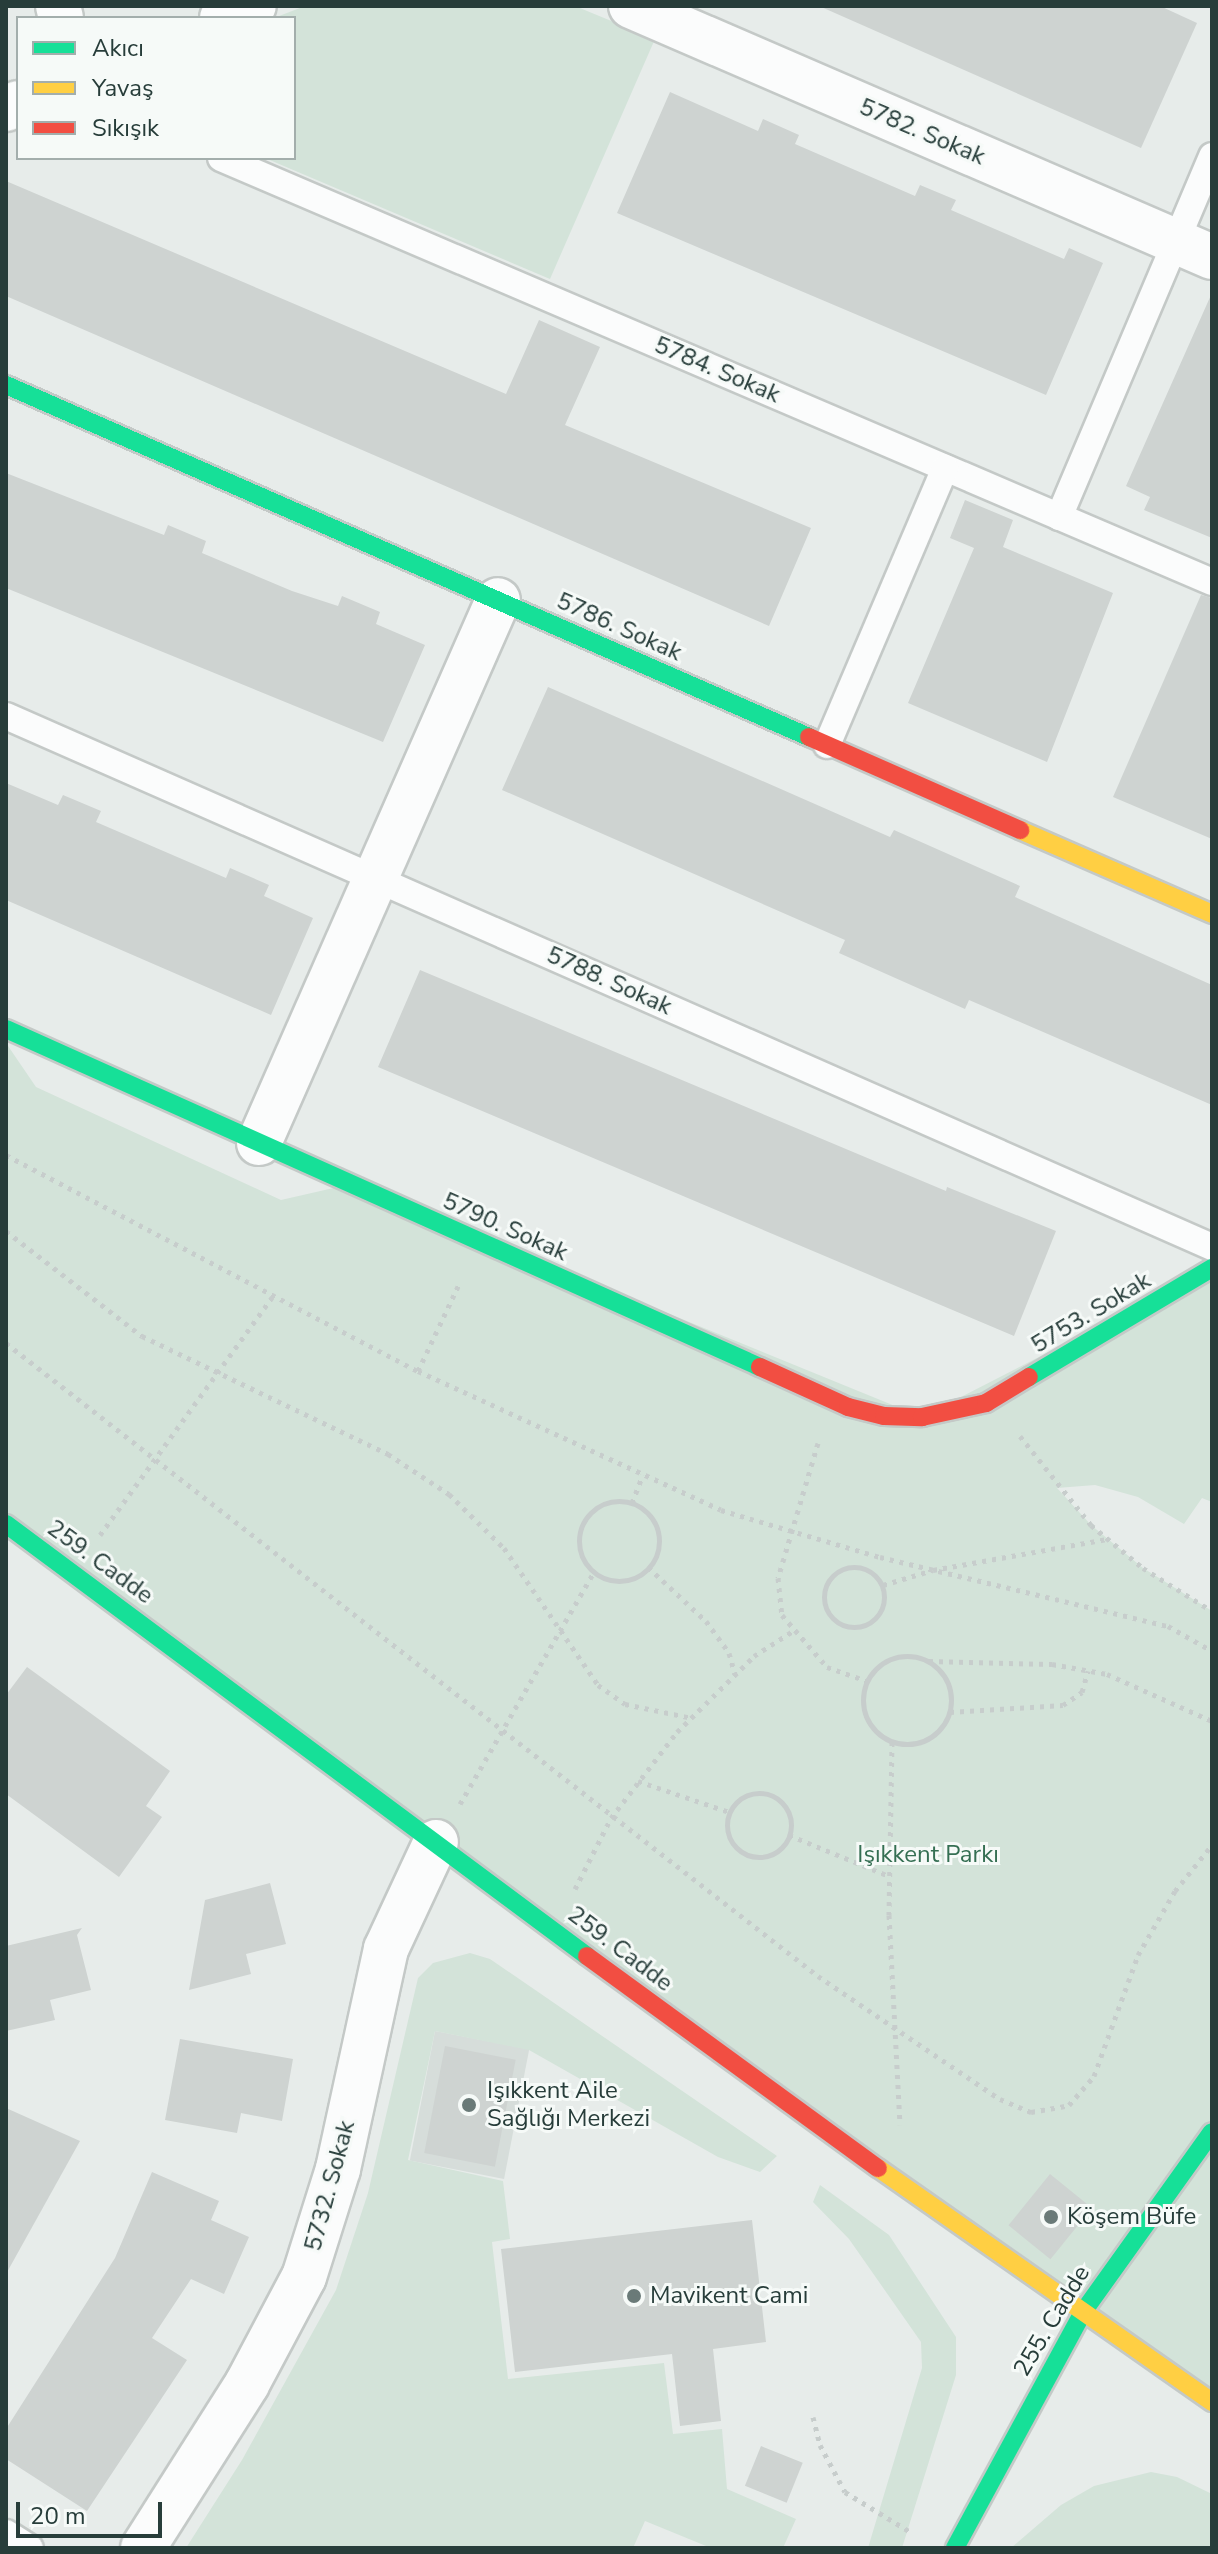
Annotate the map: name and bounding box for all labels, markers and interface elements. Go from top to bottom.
legend [16,16,296,160]
text: Akıcı [92,32,144,64]
text: Yavaş [92,72,153,104]
street label: 5782. Sokak [855,93,989,171]
text: Sıkışık [92,112,159,144]
street label: 5784. Sokak [650,331,784,409]
street label: 5786. Sokak [552,587,686,667]
street label: 5788. Sokak [542,941,676,1021]
street label: 5790. Sokak [438,1187,572,1267]
street label: 5753. Sokak [1026,1266,1156,1360]
street label: 259. Cadde [41,1514,159,1610]
park label: Işıkkent Parkı [857,1841,999,1869]
street label: 259. Cadde [562,1900,678,1998]
place label: Işıkkent Aile Sağlığı Merkezi [487,2077,650,2133]
marker: Işıkkent Aile Sağlığı Merkezi [458,2094,480,2116]
street label: 5732. Sokak [299,2118,361,2254]
place label: Köşem Büfe [1067,2203,1196,2231]
marker: Köşem Büfe [1042,2208,1060,2226]
street label: 255. Cadde [1008,2260,1096,2382]
place label: Mavikent Cami [650,2282,808,2310]
marker: Mavikent Cami [625,2287,643,2305]
scale bar [20,2486,166,2536]
text: 20 m [30,2500,86,2532]

